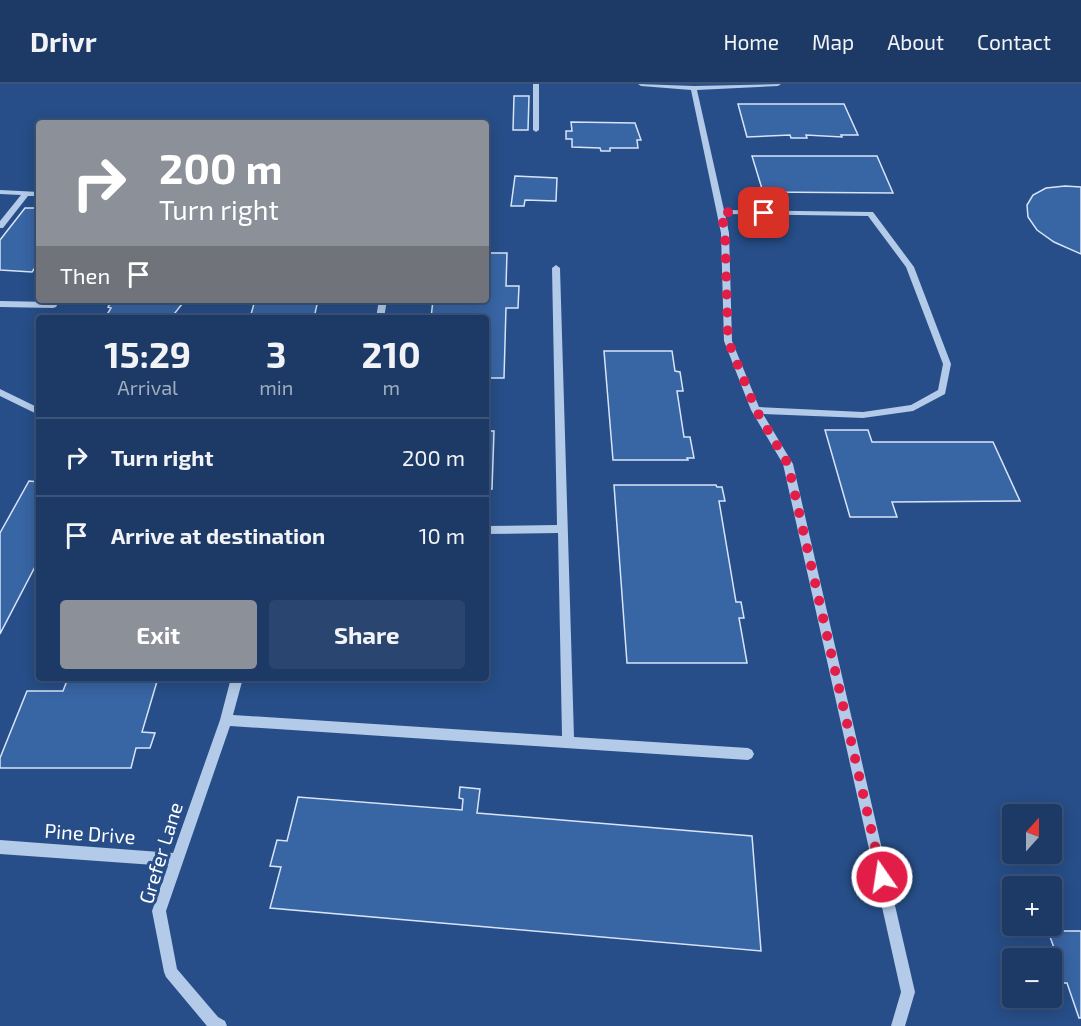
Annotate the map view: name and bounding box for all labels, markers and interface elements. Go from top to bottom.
text: Drivr [30,24,97,58]
text: Home [723,29,779,54]
text: Map [812,29,854,54]
text: About [887,29,944,54]
text: Contact [977,29,1051,54]
text: 200 m [159,142,282,192]
icon: right [60,144,138,222]
pin [738,187,789,238]
text: Turn right [159,193,279,225]
icon: arrive [747,196,780,229]
icon: arrive [122,258,155,291]
text: Then [60,262,110,288]
text: 15:29 [104,332,191,375]
text: 3 [266,332,287,375]
text: 210 [362,332,421,375]
text: Arrival [117,375,178,399]
text: min [259,375,293,399]
text: m [382,375,400,399]
icon: right [60,441,93,474]
text: Turn right [111,444,213,470]
text: 200 m [402,444,465,470]
icon: arrive [60,519,93,552]
text: Arrive at destination [111,522,325,548]
text: 10 m [419,522,465,548]
button: Exit [60,600,257,669]
button: Share [269,600,465,669]
street label: Grefer Lane [133,799,187,906]
north arrow [1002,804,1062,864]
map controls [1002,804,1062,1008]
street label: Pine Drive [44,818,136,848]
position arrow [850,845,914,909]
button: + [1002,876,1062,936]
button: − [1002,948,1062,1008]

